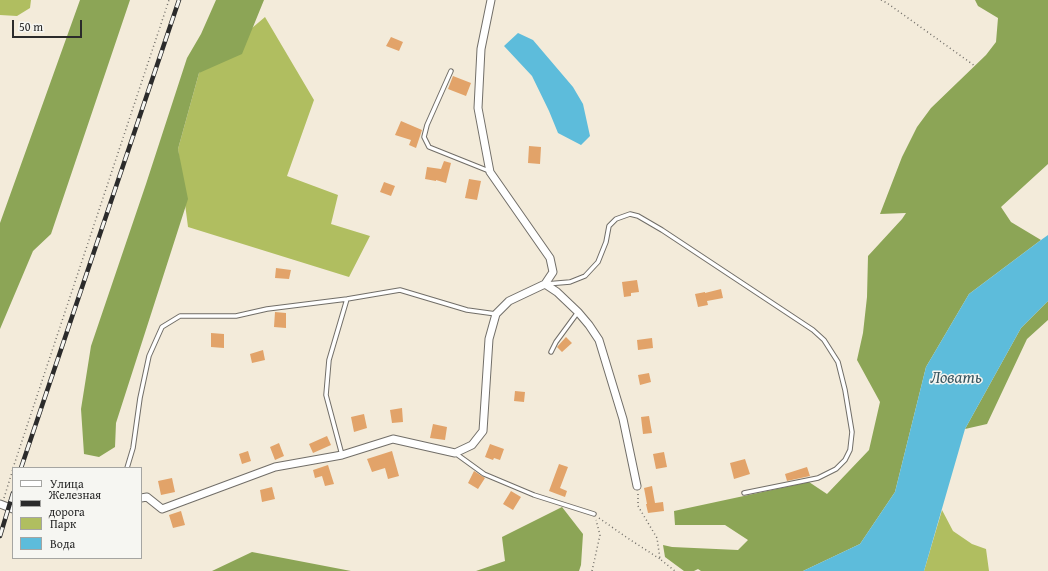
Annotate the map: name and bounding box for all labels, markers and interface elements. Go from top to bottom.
scale bar [14,12,84,38]
text: 50 m [19,18,43,35]
water label: Ловать [930,369,982,389]
legend [12,467,142,559]
text: Улица [50,475,84,492]
text: Железная дорога [49,486,101,520]
text: Парк [50,515,76,532]
text: Вода [50,535,75,552]

